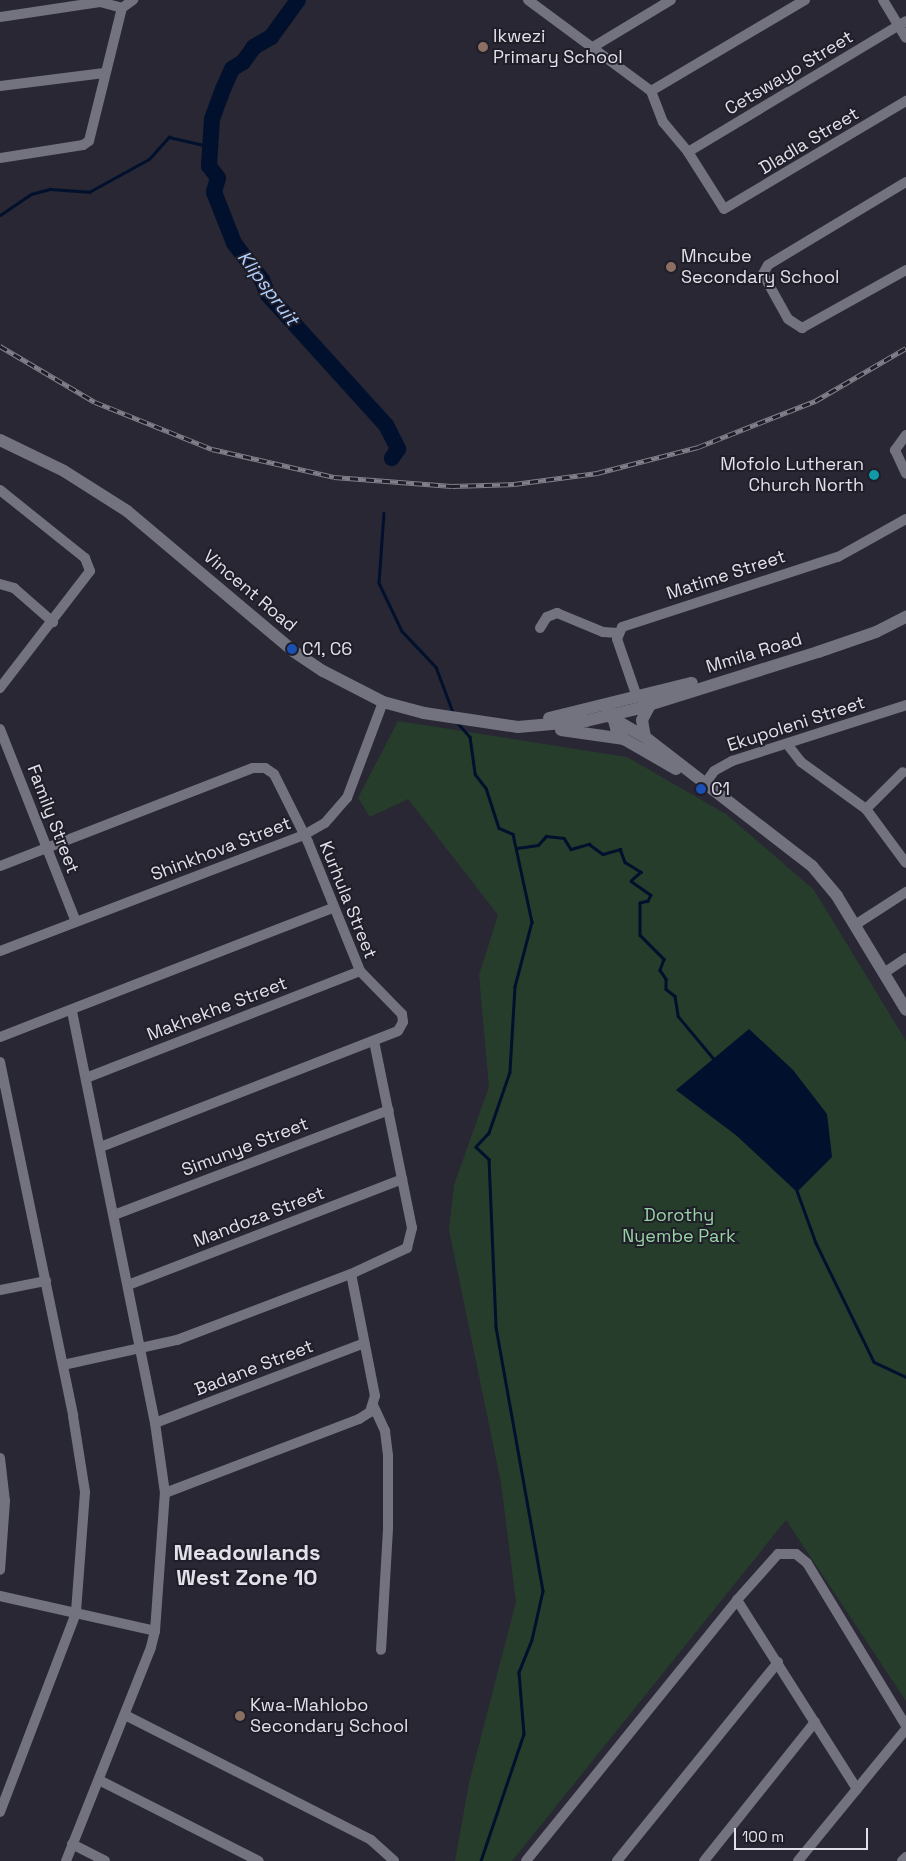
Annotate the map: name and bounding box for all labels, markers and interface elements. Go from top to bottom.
place label: Ikwezi Primary School [493,26,623,68]
street label: Cetswayo Street [721,26,857,120]
marker: Ikwezi Primary School [477,41,489,53]
street label: Dladla Street [755,103,863,179]
water label: Klipspruit [233,246,303,330]
place label: Mncube Secondary School [681,246,839,288]
marker: Mncube Secondary School [665,261,677,273]
place label: Mofolo Lutheran Church North [720,454,864,496]
marker: Mofolo Lutheran Church North [868,469,880,481]
street label: Vincent Road [199,545,301,637]
street label: Matime Street [664,546,788,604]
street label: Mmila Road [703,628,805,678]
place label: C1, C6 [302,638,353,660]
marker: C1, C6 [286,643,298,655]
street label: Ekupoleni Street [724,692,868,756]
street label: Family Street [22,761,84,877]
place label: C1 [711,778,730,800]
marker: C1 [695,783,707,795]
street label: Shinkhova Street [148,812,294,886]
street label: Kurhula Street [315,838,381,962]
street label: Makhekhe Street [144,972,290,1046]
street label: Simunye Street [179,1113,311,1181]
street label: Mandoza Street [190,1182,328,1252]
park label: Dorothy Nyembe Park [622,1205,736,1248]
street label: Badane Street [192,1335,316,1401]
district label: Meadowlands West Zone 10 [174,1539,320,1590]
place label: Kwa-Mahlobo Secondary School [250,1695,408,1738]
marker: Kwa-Mahlobo Secondary School [234,1710,246,1722]
scale bar [736,1818,870,1850]
text: 100 m [742,1827,784,1846]

